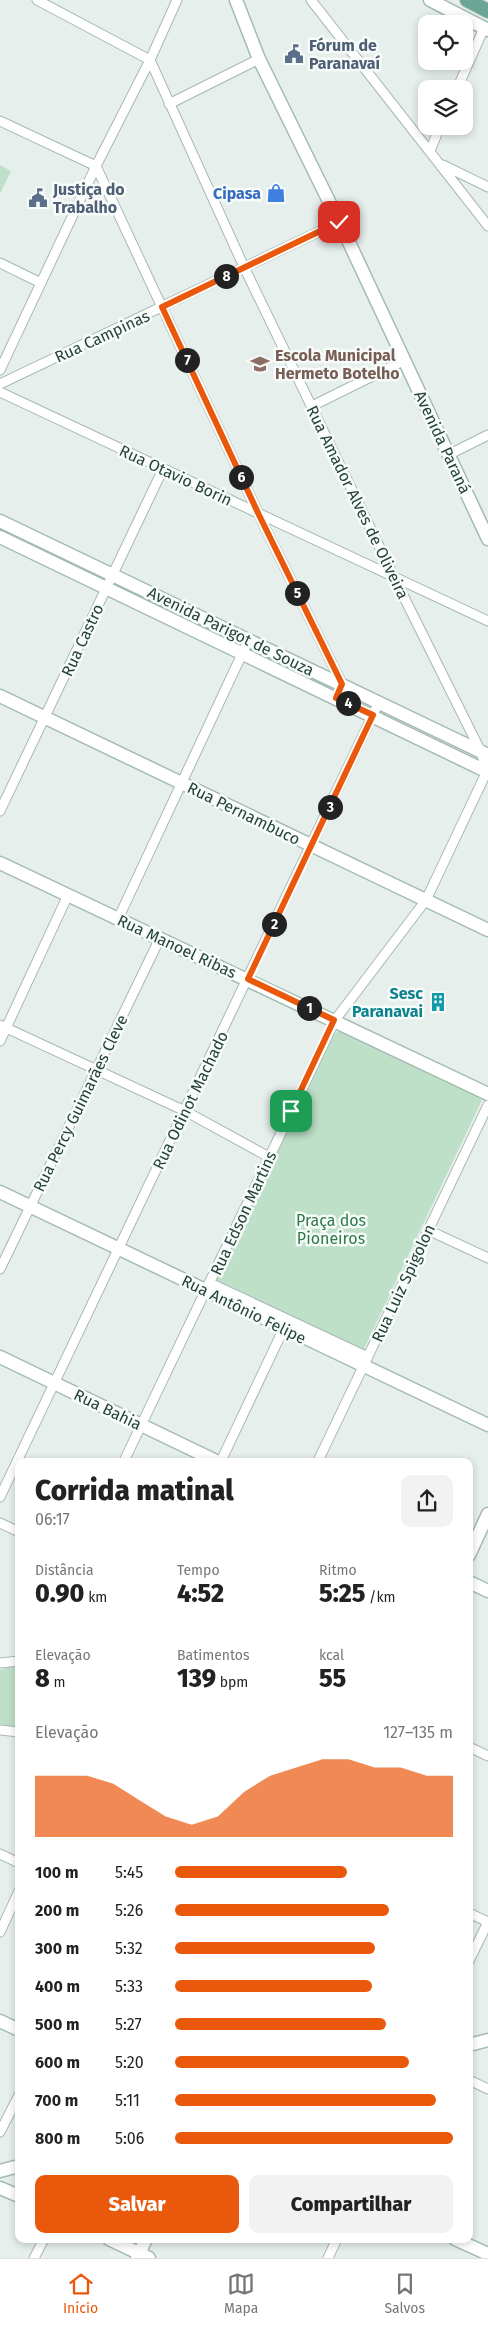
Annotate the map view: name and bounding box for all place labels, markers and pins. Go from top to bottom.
place label: Fórum de Paranavaí [309,36,381,73]
public building icon: Fórum de Paranavaí [283,43,305,65]
place label: Justiça do Trabalho [52,180,125,217]
shop icon: Cipasa [265,182,287,204]
place label: Cipasa [213,184,261,203]
public building icon: Justiça do Trabalho [27,187,49,209]
pin [318,201,360,243]
pin: 8 [214,264,238,288]
place label: Escola Municipal Hermeto Botelho [275,346,400,383]
pin: 7 [174,348,200,372]
school or university icon: Escola Municipal Hermeto Botelho [249,353,271,375]
pin: 6 [228,464,254,490]
pin: 5 [284,580,310,606]
pin: 4 [336,690,360,716]
pin: 3 [318,794,342,820]
pin: 2 [262,912,286,936]
place label: Sesc Paranavai [352,984,423,1021]
building icon: Sesc Paranavai [427,991,449,1013]
pin: 1 [296,996,322,1020]
pin [270,1090,312,1132]

